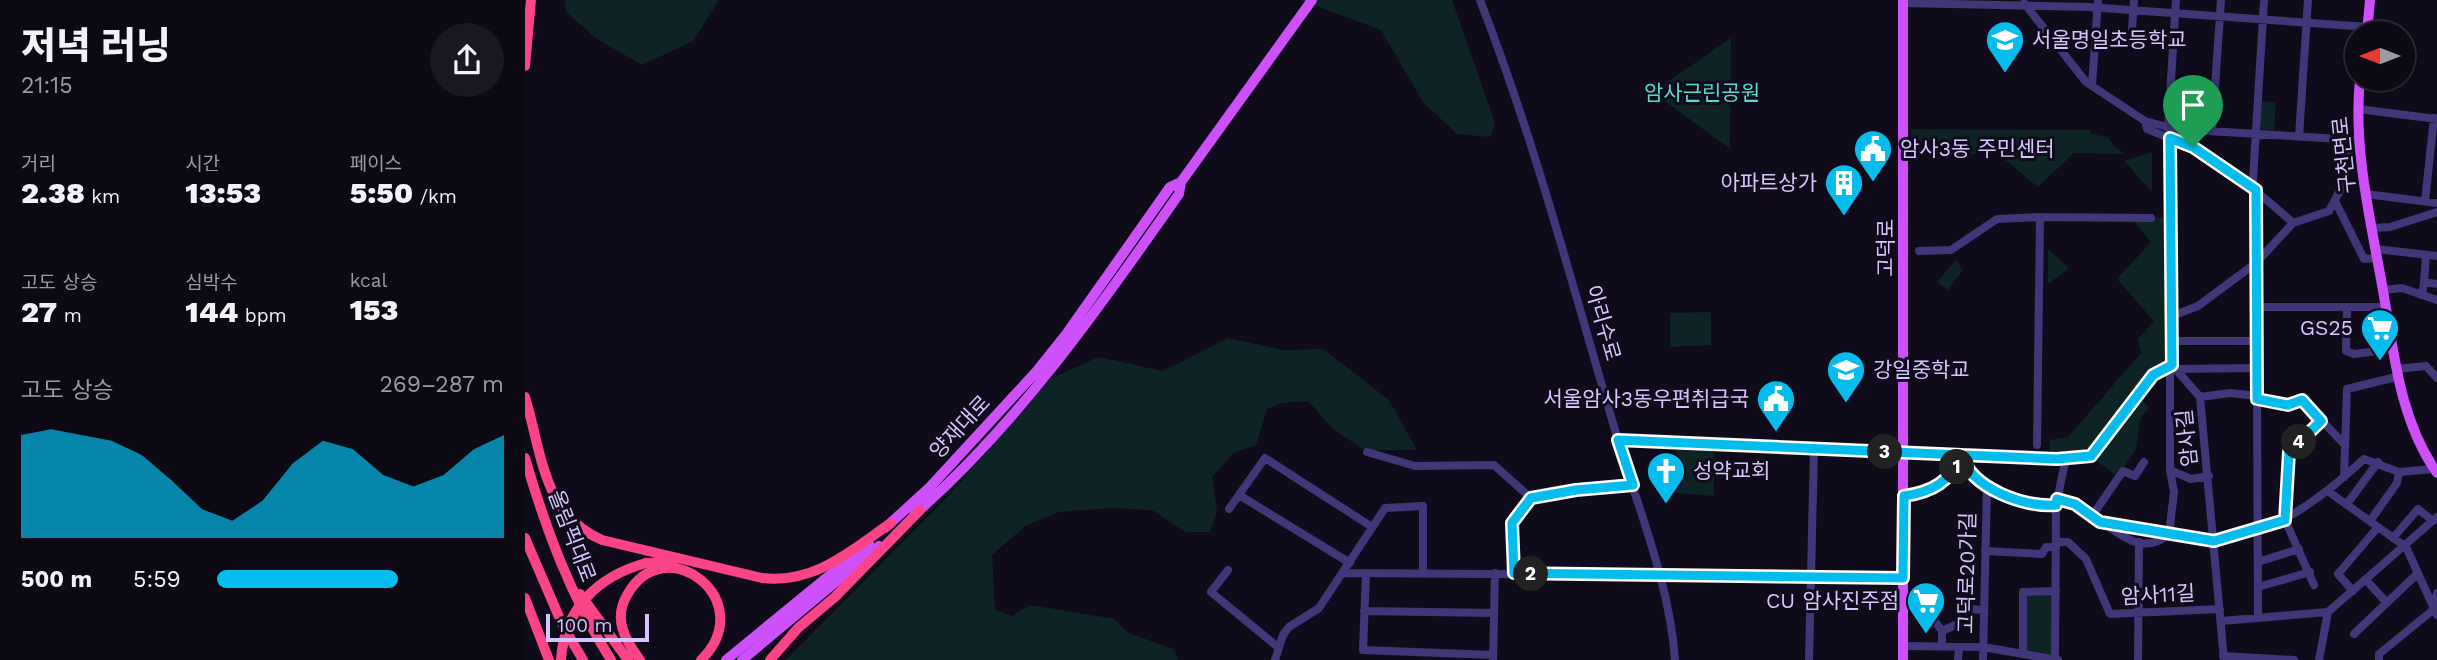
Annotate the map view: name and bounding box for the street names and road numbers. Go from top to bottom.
street label: 구천면로 [2327,115,2360,195]
street label: 고덕로 [1873,219,1898,277]
street label: 아리수로 [1581,282,1626,363]
street label: 양재대로 [924,390,995,463]
street label: 암사길 [2171,408,2202,468]
street label: 올림픽대로 [543,486,601,585]
street label: 고덕로20가길 [1953,512,1980,634]
street label: 암사11길 [2120,580,2196,609]

